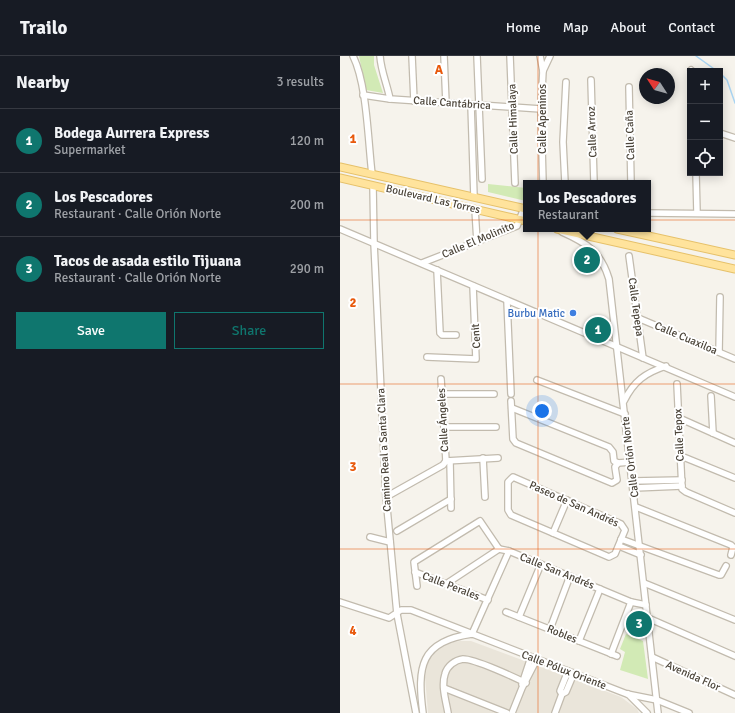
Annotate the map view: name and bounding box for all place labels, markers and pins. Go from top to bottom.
pin: 2 [574,245,600,275]
place label: Burbu Matic [508,307,565,320]
marker: Burbu Matic [568,308,578,318]
pin: 1 [585,315,611,345]
pin: 3 [626,609,652,639]

